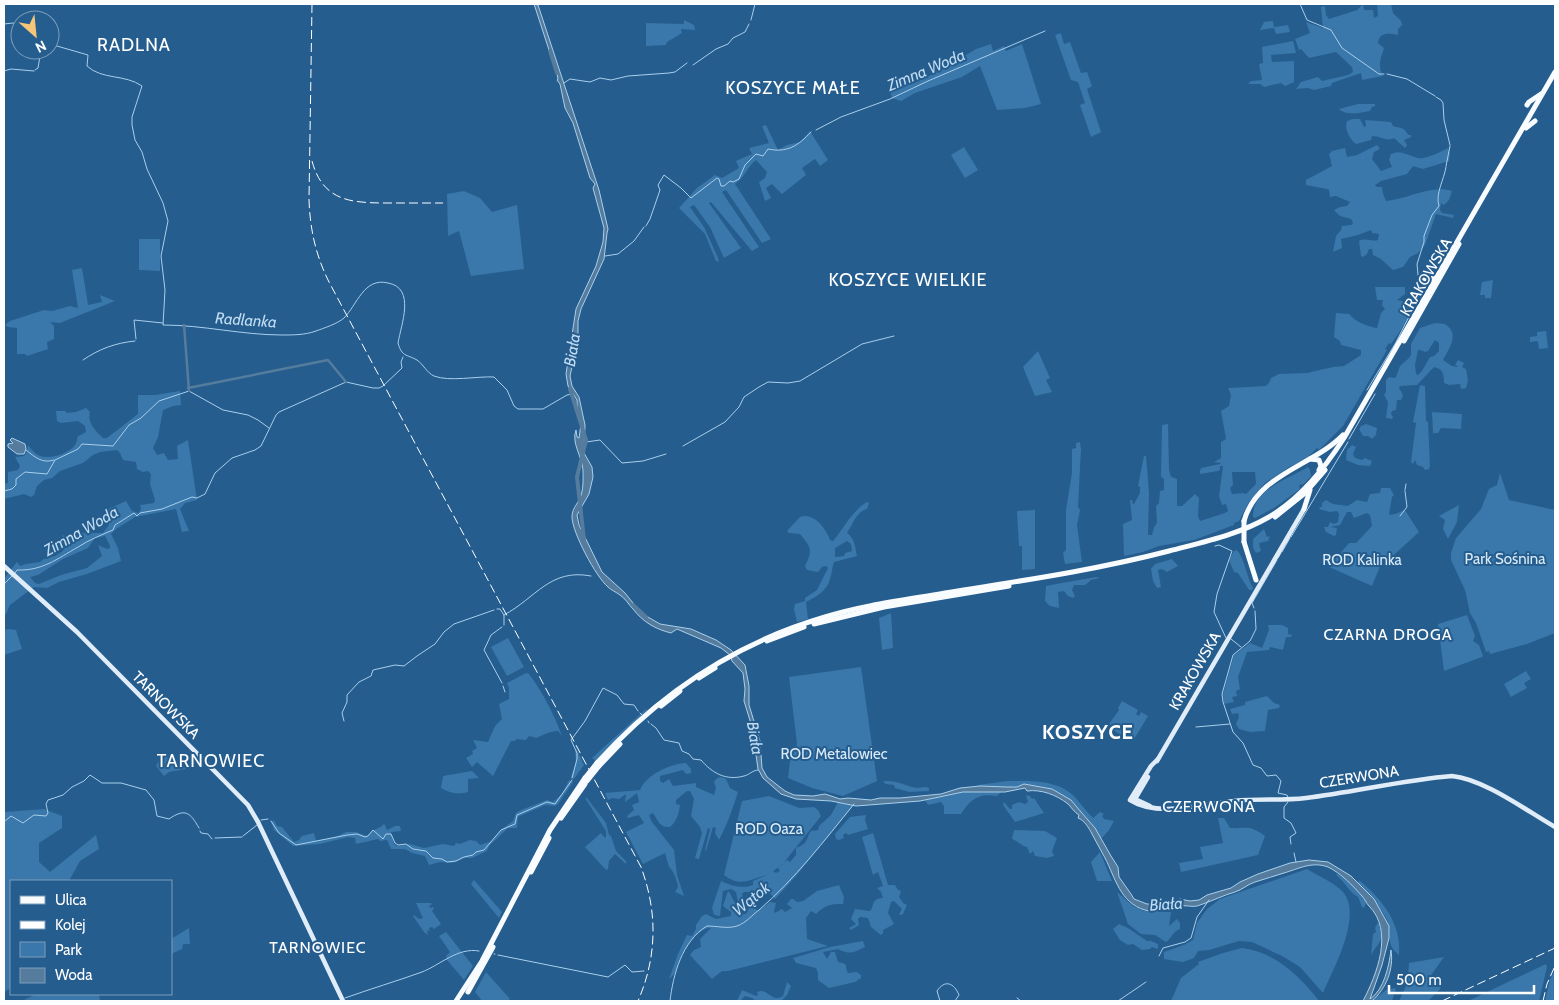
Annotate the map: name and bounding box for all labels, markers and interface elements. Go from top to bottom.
north arrow [10,10,60,60]
district label: RADLNA [97,34,171,56]
text: N [32,36,49,57]
water label: Zimna Woda [883,45,968,95]
district label: KOSZYCE MAŁE [725,77,861,99]
street label: KRAKOWSKA [1396,234,1456,319]
district label: KOSZYCE WIELKIE [828,269,988,291]
water label: Radlanka [214,308,278,332]
water label: Biała [560,332,584,368]
water label: Zimna Woda [39,502,122,561]
park label: Park Sośnina [1465,550,1546,568]
park label: ROD Kalinka [1322,551,1403,569]
district label: CZARNA DROGA [1323,625,1453,644]
street label: KRAKOWSKA [1165,628,1225,713]
street label: TARNOWSKA [128,667,204,743]
water label: Biała [743,720,767,756]
district label: KOSZYCE [1042,720,1134,744]
park label: ROD Metalowiec [781,745,888,763]
district label: TARNOWIEC [157,750,265,772]
street label: CZERWONA [1318,762,1401,792]
district label: CZERWONA [1162,797,1256,816]
park label: ROD Oaza [735,820,804,838]
water label: Wątok [728,877,774,920]
legend [10,880,172,995]
text: Ulica [55,891,87,909]
water label: Biała [1149,893,1183,915]
text: Kolej [55,916,86,934]
district label: TARNOWIEC [269,938,367,957]
text: Park [55,941,82,959]
scale bar [1389,962,1534,994]
text: Woda [55,966,93,984]
text: 500 m [1396,971,1442,989]

